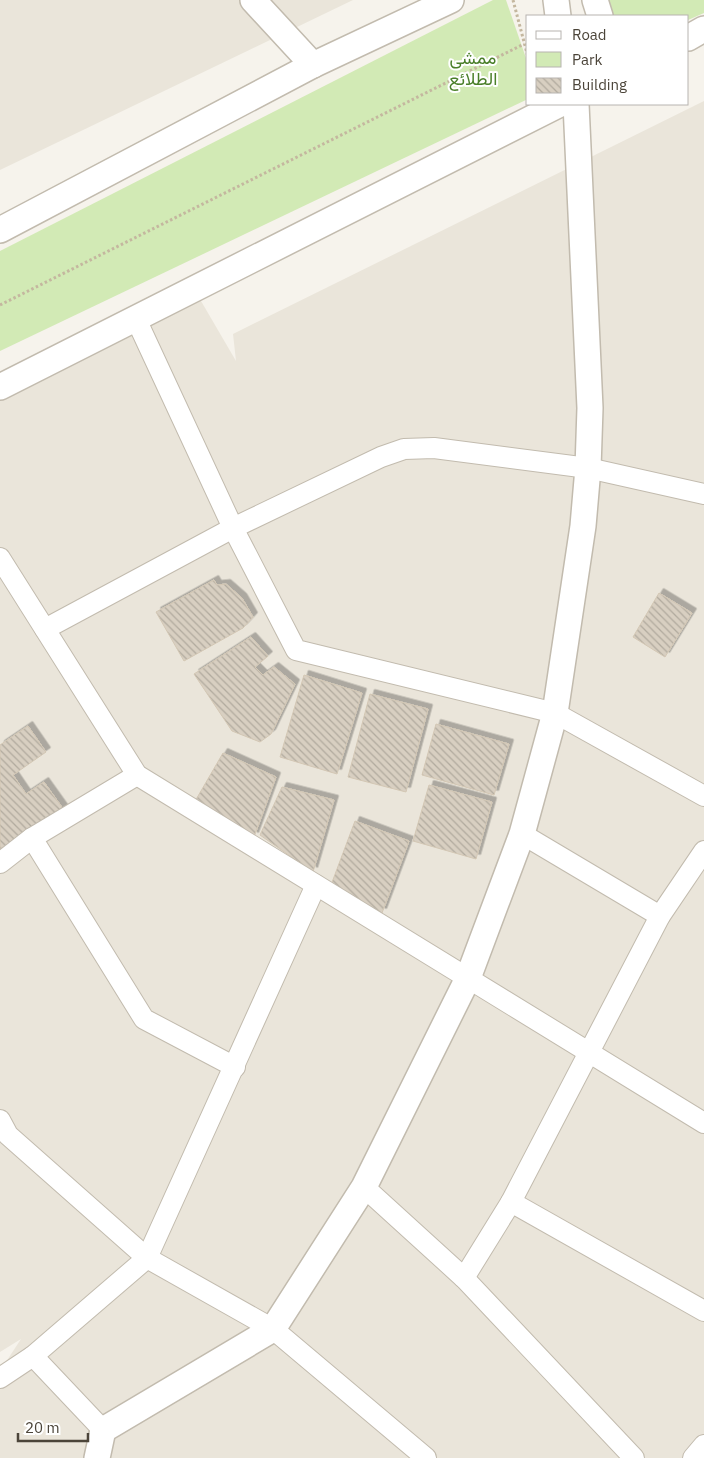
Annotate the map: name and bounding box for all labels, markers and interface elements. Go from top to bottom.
legend [526,15,689,105]
text: Road [572,25,607,44]
park label: ممشى الطلائع [449,46,497,91]
text: Park [572,50,602,69]
text: Building [572,75,627,94]
scale bar [18,1410,88,1442]
text: 20 m [25,1418,60,1437]

